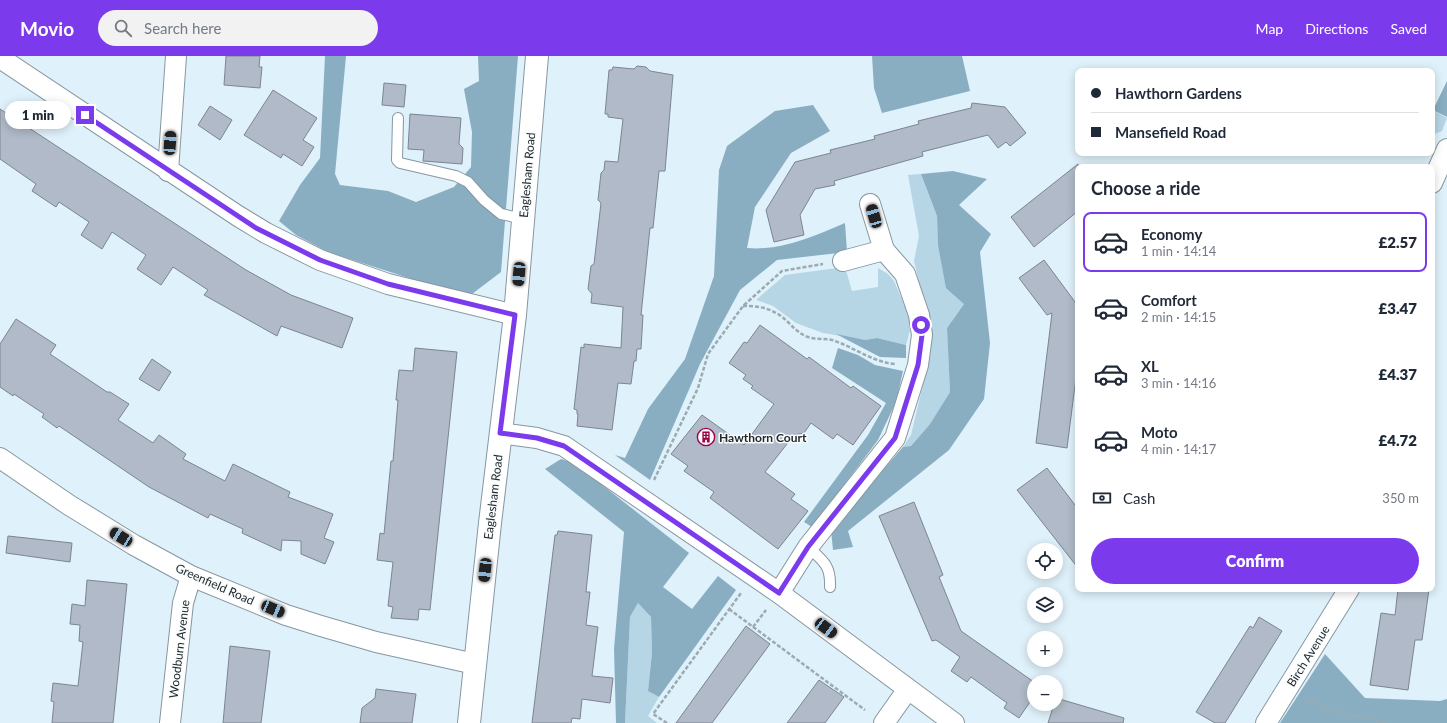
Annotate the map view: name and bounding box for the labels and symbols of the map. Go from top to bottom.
callout: 1 min [5,101,71,129]
route end [76,106,94,124]
car [163,131,177,155]
street label: Eaglesham Road [516,132,538,218]
car [865,203,883,229]
car [512,262,526,286]
route start [912,316,930,334]
building icon: Hawthorn Court [696,427,716,447]
place label: Hawthorn Court [719,430,807,445]
street label: Eaglesham Road [480,454,506,540]
car [108,526,134,548]
car [478,557,492,583]
street label: Greenfield Road [173,560,257,608]
street label: Woodburn Avenue [166,599,192,699]
car [260,599,286,619]
car [813,616,839,640]
street label: Birch Avenue [1283,623,1333,689]

